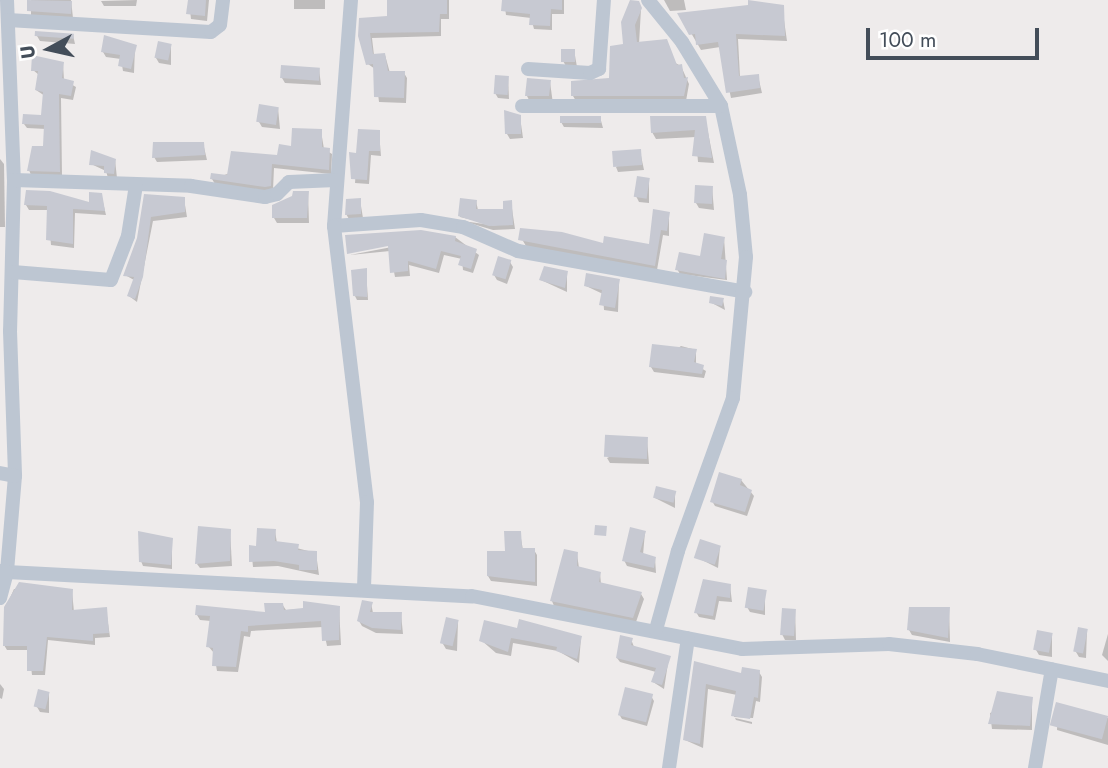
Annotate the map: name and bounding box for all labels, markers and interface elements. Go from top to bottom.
north arrow [14,14,84,84]
scale bar [870,14,1043,58]
text: 100 m [879,25,936,55]
text: U [13,44,42,60]

